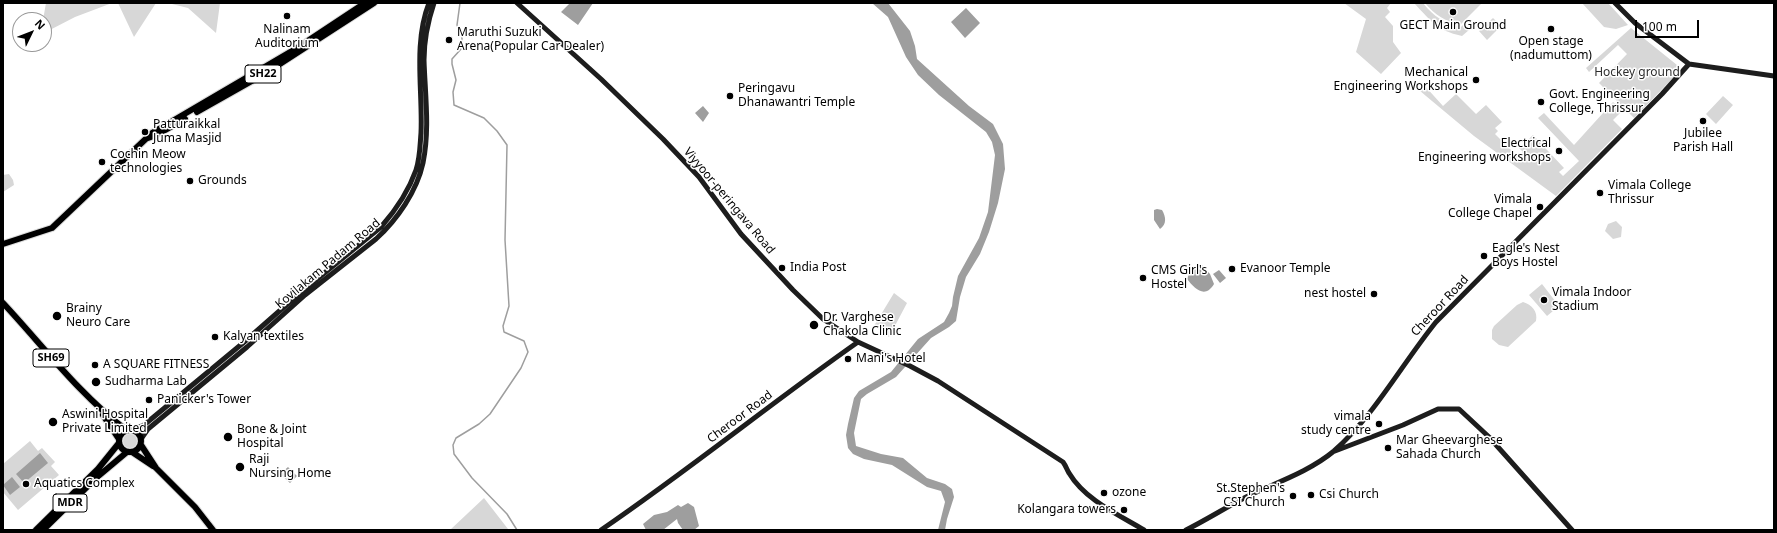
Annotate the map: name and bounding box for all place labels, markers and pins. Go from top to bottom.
marker: GECT Main Ground [1448,7,1458,17]
marker: Nalinam Auditorium [282,11,292,21]
place label: GECT Main Ground [1400,19,1506,33]
place label: Nalinam Auditorium [255,23,319,51]
marker: Open stage (nadumuttom) [1546,24,1556,34]
place label: Maruthi Suzuki Arena(Popular Car Dealer) [457,26,604,54]
marker: Maruthi Suzuki Arena(Popular Car Dealer) [444,35,454,45]
place label: Open stage (nadumuttom) [1510,35,1592,63]
place label: Mechanical Engineering Workshops [1333,66,1468,94]
marker: Mechanical Engineering Workshops [1471,75,1481,85]
place label: Peringavu Dhanawantri Temple [738,82,855,110]
place label: Govt. Engineering College, Thrissur [1549,88,1650,116]
marker: Peringavu Dhanawantri Temple [725,91,735,101]
marker: Govt. Engineering College, Thrissur [1536,97,1546,107]
marker: Jubilee Parish Hall [1698,116,1708,126]
place label: Patturaikkal Juma Masjid [153,118,222,146]
marker: Patturaikkal Juma Masjid [140,127,150,137]
place label: Jubilee Parish Hall [1673,127,1733,155]
place label: Electrical Engineering workshops [1418,137,1551,165]
marker: Electrical Engineering workshops [1554,146,1564,156]
place label: Cochin Meow technologies [110,148,186,176]
marker: Cochin Meow technologies [97,157,107,167]
place label: Grounds [198,174,247,188]
marker: Grounds [185,176,195,186]
place label: Vimala College Thrissur [1608,179,1691,207]
marker: Vimala College Thrissur [1595,188,1605,198]
place label: Vimala College Chapel [1448,193,1532,221]
marker: Vimala College Chapel [1535,202,1545,212]
place label: Eagle's Nest Boys Hostel [1492,242,1560,270]
marker: Eagle's Nest Boys Hostel [1479,251,1489,261]
place label: India Post [790,261,846,275]
place label: Evanoor Temple [1240,262,1331,276]
marker: India Post [777,263,787,273]
place label: CMS Girl's Hostel [1151,264,1207,292]
marker: Evanoor Temple [1227,264,1237,274]
marker: CMS Girl's Hostel [1138,273,1148,283]
place label: Vimala Indoor Stadium [1552,286,1632,314]
place label: nest hostel [1304,287,1366,301]
marker: nest hostel [1369,289,1379,299]
marker: Vimala Indoor Stadium [1539,295,1549,305]
place label: Brainy Neuro Care [66,302,130,330]
marker: Brainy Neuro Care [51,310,63,322]
place label: Dr. Varghese Chakola Clinic [823,311,901,339]
marker: Dr. Varghese Chakola Clinic [808,319,820,331]
place label: Kalyan textiles [223,330,304,344]
marker: Kalyan textiles [210,332,220,342]
place label: Mani's Hotel [856,352,926,366]
marker: Mani's Hotel [843,354,853,364]
place label: A SQUARE FITNESS [103,358,209,372]
marker: A SQUARE FITNESS [90,360,100,370]
place label: Sudharma Lab [105,375,187,389]
marker: Sudharma Lab [90,376,102,388]
place label: Panicker's Tower [157,393,251,407]
marker: Panicker's Tower [144,395,154,405]
place label: Aswini Hospital Private Limited [62,408,148,436]
place label: vimala study centre [1301,410,1371,438]
marker: Aswini Hospital Private Limited [47,416,59,428]
marker: vimala study centre [1374,419,1384,429]
place label: Bone & Joint Hospital [237,423,307,451]
marker: Bone & Joint Hospital [222,431,234,443]
place label: Mar Gheevarghese Sahada Church [1396,434,1503,462]
marker: Mar Gheevarghese Sahada Church [1383,443,1393,453]
place label: Raji Nursing Home [249,453,331,481]
marker: Raji Nursing Home [234,461,246,473]
place label: Aquatics Complex [34,477,135,491]
marker: Aquatics Complex [21,479,31,489]
place label: St.Stephen's CSI Church [1216,482,1285,510]
place label: ozone [1112,486,1146,500]
marker: ozone [1099,488,1109,498]
place label: Csi Church [1319,488,1379,502]
marker: Csi Church [1306,490,1316,500]
marker: St.Stephen's CSI Church [1288,491,1298,501]
place label: Kolangara towers [1017,503,1116,517]
marker: Kolangara towers [1119,505,1129,515]

